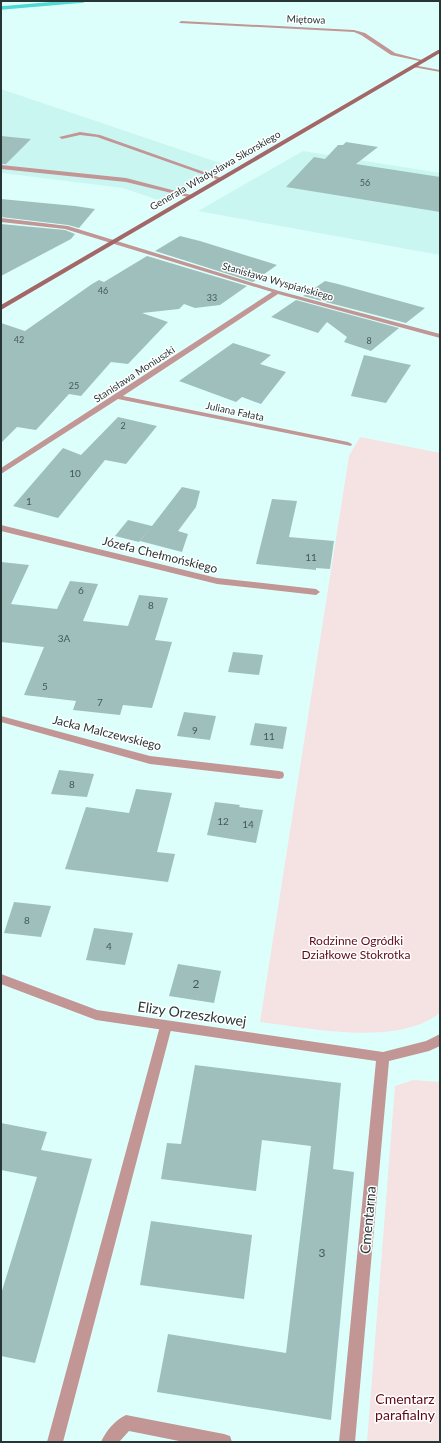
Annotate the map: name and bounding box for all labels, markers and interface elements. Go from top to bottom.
street label: Miętowa [286,12,326,26]
street label: Generała Władysława Sikorskiego [148,127,283,212]
house number: 56 [360,177,370,188]
street label: Stanisława Wyspiańskiego [221,259,335,303]
house number: 46 [98,285,108,296]
house number: 33 [207,292,217,303]
house number: 42 [14,334,24,345]
house number: 8 [366,335,372,346]
street label: Stanisława Moniuszki [91,343,177,405]
house number: 25 [69,380,79,391]
street label: Juliana Fałata [205,399,265,423]
house number: 2 [120,420,126,431]
house number: 10 [69,467,81,479]
house number: 1 [26,495,32,507]
street label: Józefa Chełmońskiego [101,533,219,576]
house number: 11 [305,551,317,563]
house number: 6 [78,584,84,596]
house number: 8 [148,599,154,611]
house number: 3A [58,632,71,644]
house number: 5 [42,680,48,692]
house number: 7 [97,696,103,708]
street label: Jacka Malczewskiego [51,712,163,753]
house number: 9 [192,724,198,736]
house number: 11 [263,730,275,742]
house number: 8 [69,778,75,790]
house number: 12 [217,815,229,827]
house number: 14 [242,818,254,830]
house number: 8 [24,914,30,926]
park label: Rodzinne Ogródki Działkowe Stokrotka [302,933,410,962]
house number: 4 [106,940,112,952]
house number: 2 [193,976,200,991]
street label: Elizy Orzeszkowej [137,997,248,1030]
street label: Cmentarna [356,1185,379,1254]
house number: 3 [319,1245,326,1260]
park label: Cmentarz parafialny [375,1390,436,1423]

